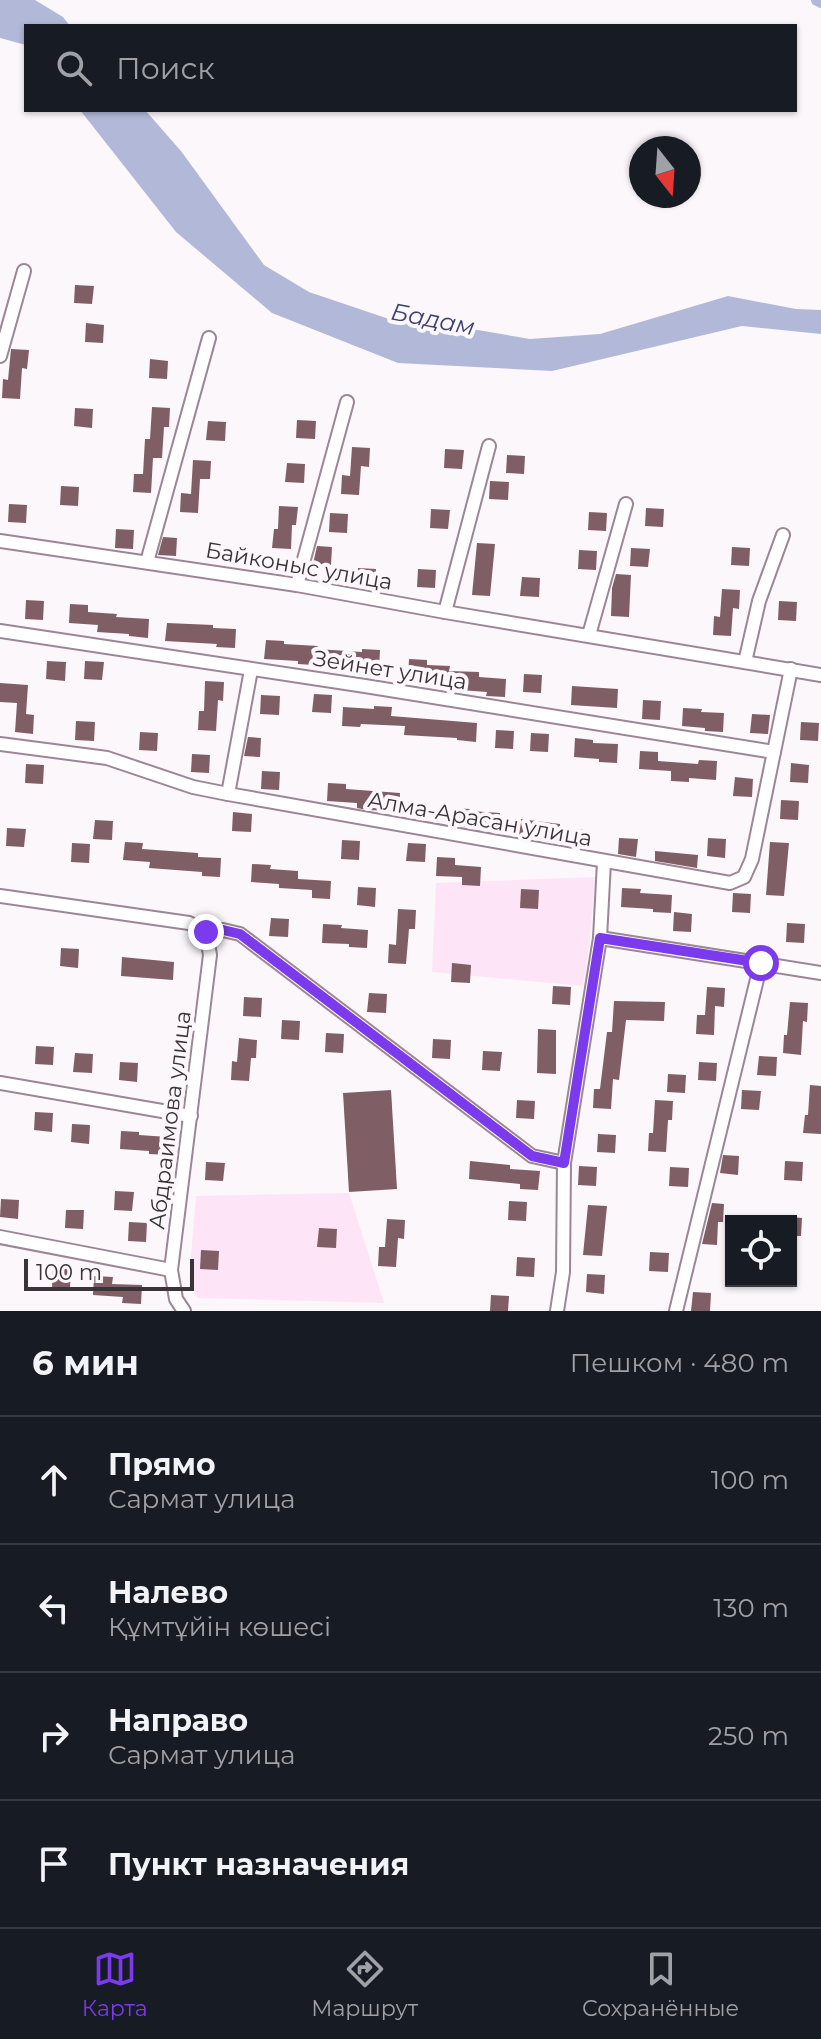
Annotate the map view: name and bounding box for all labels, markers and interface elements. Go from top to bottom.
search box [24,24,797,112]
icon: search [52,46,96,90]
text: Поиск [116,50,215,87]
north arrow [629,136,701,208]
water label: Бадам [389,297,477,341]
street label: Байконыс улица [203,536,395,596]
street label: Зейнет улица [311,645,469,695]
street label: Алма-Арасан улица [366,786,594,852]
route end [188,914,224,950]
route start [743,945,779,981]
street label: Абдраимова улица [143,1009,197,1231]
map controls [725,1215,797,1287]
button: locate [725,1215,797,1287]
scale bar [24,1255,194,1291]
text: 100 m [36,1259,102,1286]
text: 6 мин [32,1342,139,1384]
text: Пешком · 480 m [570,1347,789,1379]
text: Прямо [108,1446,216,1483]
icon: ahead [32,1458,76,1502]
text: 100 m [711,1464,789,1496]
text: Сармат улица [108,1483,295,1515]
text: Налево [108,1574,228,1611]
icon: left [32,1586,76,1630]
text: 130 m [713,1592,789,1624]
text: Құмтұйiн көшесі [108,1611,331,1643]
text: Направо [108,1702,248,1739]
icon: right [32,1714,76,1758]
text: 250 m [708,1720,789,1752]
text: Сармат улица [108,1739,295,1771]
icon: arrive [32,1842,76,1886]
text: Пункт назначения [108,1846,409,1883]
tab: Карта [82,1947,148,2022]
tab: Маршрут [311,1947,418,2022]
tab: Сохранённые [582,1947,739,2022]

